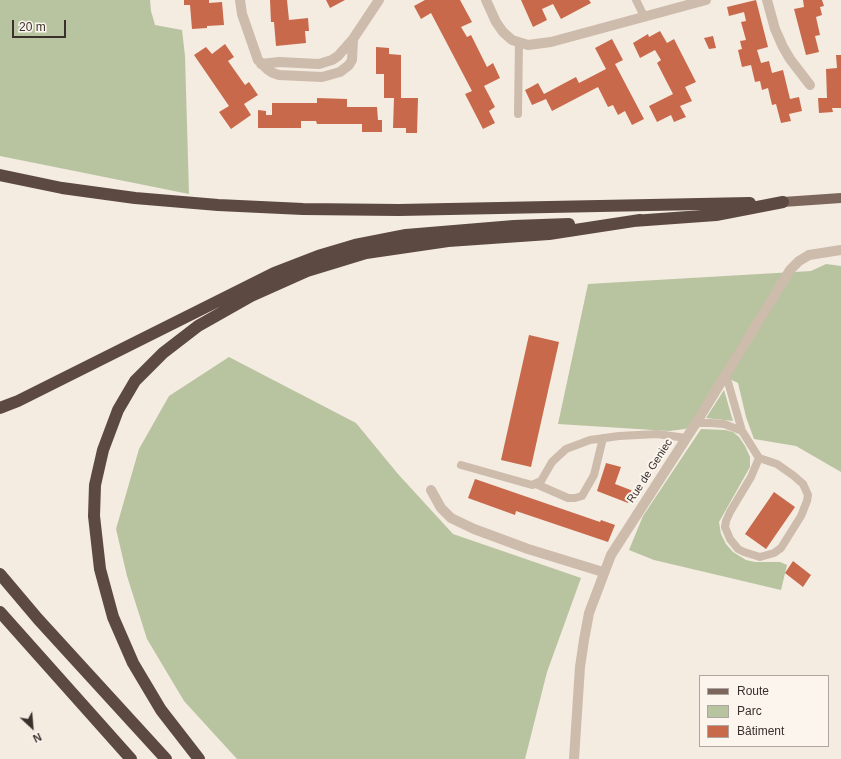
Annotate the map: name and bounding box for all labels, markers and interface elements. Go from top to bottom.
scale bar [14,12,68,38]
text: 20 m [19,20,46,34]
street label: Rue de Geniec [624,437,676,505]
legend [699,675,829,747]
text: Route [737,684,769,698]
text: Parc [737,704,762,718]
north arrow [12,707,52,747]
text: Bâtiment [737,724,784,738]
text: N [31,731,43,745]

